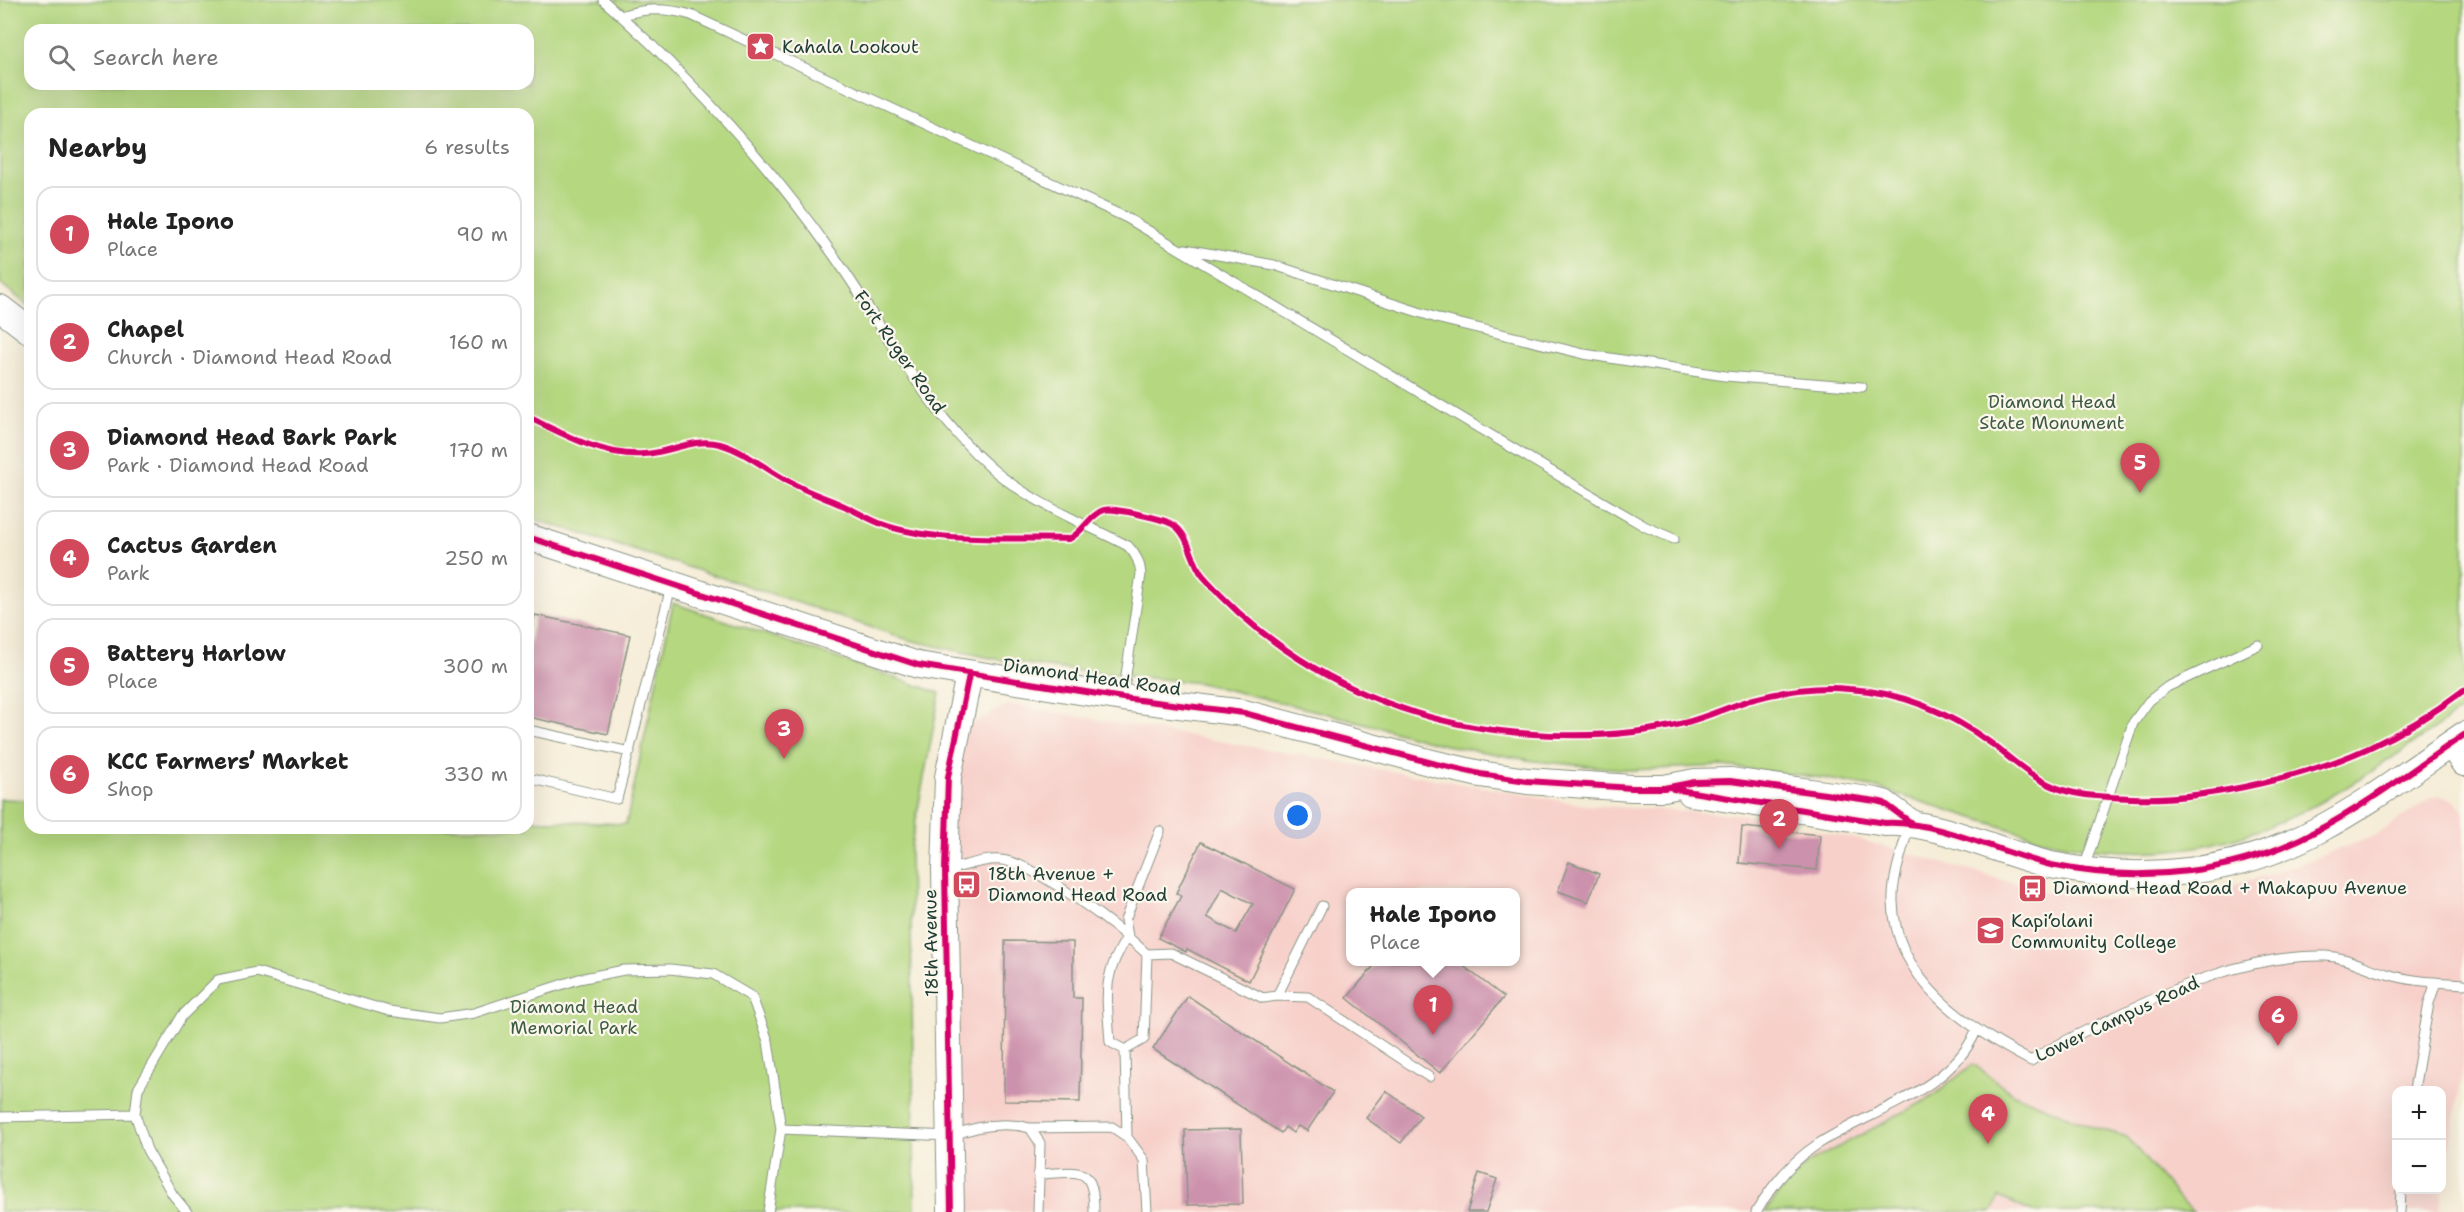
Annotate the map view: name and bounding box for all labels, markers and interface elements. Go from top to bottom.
search box [24,24,534,90]
place icon: Kahala Lookout [745,31,777,63]
place label: Kahala Lookout [782,35,919,59]
icon: search [45,41,78,74]
text: Search here [93,43,219,72]
text: Nearby [48,130,147,165]
text: 6 results [424,134,510,160]
text: Hale Ipono [107,207,234,236]
text: 1 [65,221,74,247]
text: 90 m [456,221,508,247]
text: Place [107,236,158,262]
street label: Fort Ruger Road [849,286,951,418]
text: Chapel [107,315,184,344]
text: 2 [63,329,77,355]
text: 160 m [449,329,508,355]
text: Church · Diamond Head Road [107,344,392,370]
park label: Diamond Head State Monument [1979,390,2125,435]
text: Diamond Head Bark Park [107,423,397,452]
text: 3 [63,437,77,463]
text: 170 m [449,437,508,463]
pin: 5 [2120,444,2160,493]
text: Park · Diamond Head Road [107,452,369,478]
text: Cactus Garden [107,531,277,560]
text: 4 [63,545,77,571]
text: 250 m [444,545,508,571]
text: Park [107,560,150,586]
text: Battery Harlow [107,639,286,668]
text: 5 [63,653,76,679]
text: 300 m [442,653,508,679]
street label: Diamond Head Road [1001,653,1183,701]
text: Place [107,668,158,694]
pin: 3 [764,710,804,759]
text: KCC Farmers’ Market [107,747,348,776]
text: 6 [63,761,77,787]
text: 330 m [444,761,508,787]
text: Shop [107,776,154,802]
pin: 2 [1760,800,1798,849]
your location [1283,801,1312,830]
place label: 18th Avenue + Diamond Head Road [988,862,1168,907]
bus stop icon: 18th Avenue + Diamond Head Road [951,868,983,900]
bus stop icon: Diamond Head Road + Makapuu Avenue [2016,872,2048,904]
place label: Diamond Head Road + Makapuu Avenue [2053,876,2407,900]
popup [1346,888,1520,966]
street label: 18th Avenue [918,889,944,997]
text: Hale Ipono [1369,900,1497,929]
place label: Kapi‘olani Community College [2011,909,2177,954]
school or university icon: Kapi‘olani Community College [1974,915,2006,947]
text: Place [1369,929,1420,955]
street label: Lower Campus Road [2031,970,2203,1068]
pin: 1 [1414,986,1452,1035]
park label: Diamond Head Memorial Park [510,995,638,1040]
pin: 6 [2258,996,2298,1046]
map controls [2392,1086,2446,1194]
button: + [2392,1086,2446,1140]
pin: 4 [1968,1094,2008,1144]
button: − [2392,1140,2446,1194]

